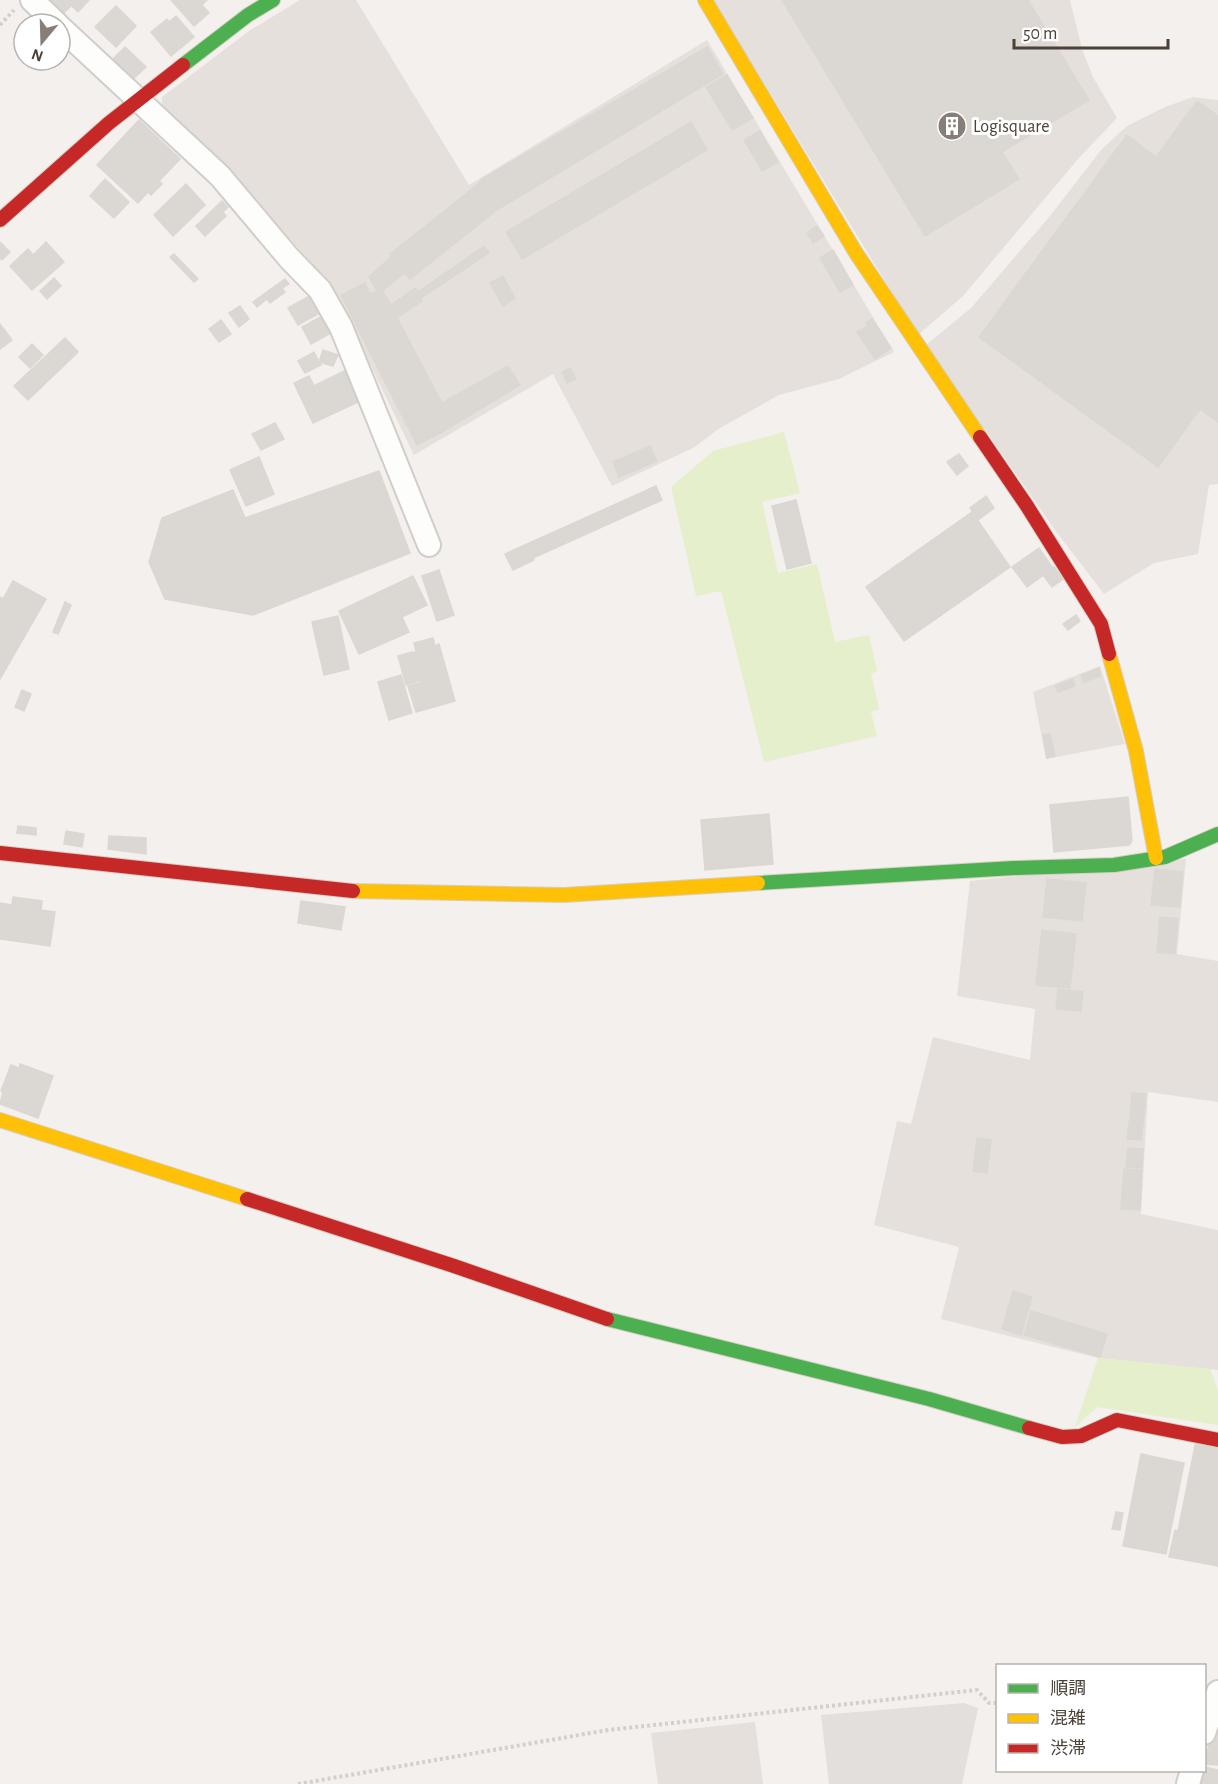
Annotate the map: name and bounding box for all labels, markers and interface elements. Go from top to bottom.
north arrow [12,12,72,72]
scale bar [1014,12,1168,50]
text: 50 m [1023,25,1057,43]
text: N [30,46,45,65]
building icon: Logisquare [936,110,968,142]
place label: Logisquare [973,118,1049,136]
legend [996,1664,1206,1772]
text: 順調 [1050,1680,1086,1698]
text: 混雑 [1050,1708,1086,1728]
text: 渋滞 [1050,1739,1086,1758]

